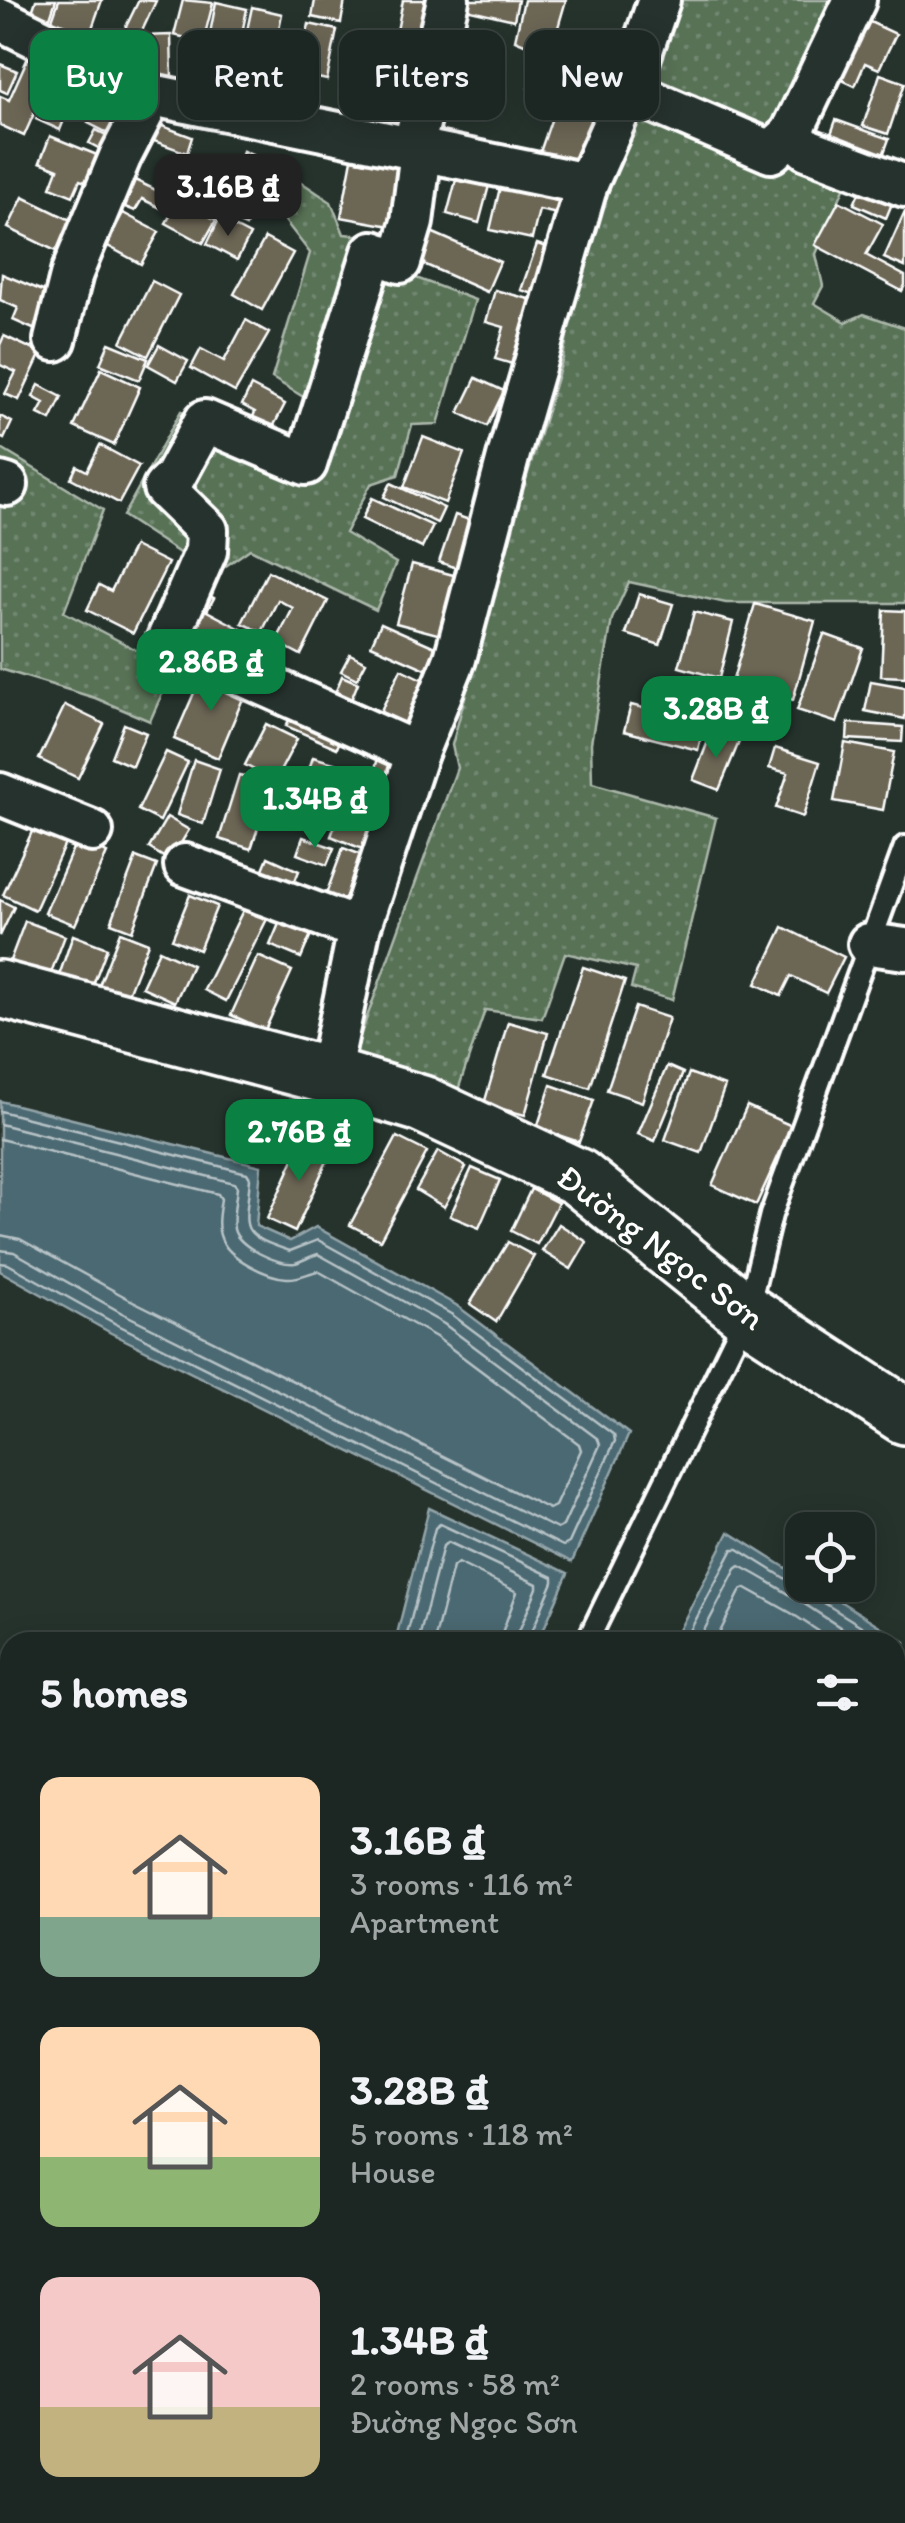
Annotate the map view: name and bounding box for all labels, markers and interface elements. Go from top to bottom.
chip: Buy [30,30,158,120]
chip: Rent [178,30,319,120]
chip: Filters [339,30,505,120]
chip: New [525,30,659,120]
pin: 3.16B ₫ [136,154,320,239]
text: 3.16B ₫ [176,167,280,205]
pin: 2.86B ₫ [119,629,303,714]
text: 2.86B ₫ [158,642,264,680]
pin: 3.28B ₫ [624,676,808,761]
text: 3.28B ₫ [663,689,769,727]
pin: 1.34B ₫ [223,766,407,851]
text: 1.34B ₫ [262,779,368,817]
pin: 2.76B ₫ [207,1099,391,1184]
text: 2.76B ₫ [247,1112,351,1150]
street label: Đường Ngọc Sơn [549,1155,773,1339]
map controls [785,1512,875,1602]
button: locate [785,1512,875,1602]
icon: filters [810,1665,865,1720]
text: 5 homes [40,1667,188,1718]
text: 3.16B ₫ [350,1814,485,1865]
icon: home [120,1817,240,1937]
text: 3 rooms · 116 m² [350,1865,573,1903]
text: Apartment [350,1903,499,1941]
text: 3.28B ₫ [350,2064,489,2115]
icon: home [120,2067,240,2187]
text: 5 rooms · 118 m² [350,2115,573,2153]
text: House [350,2153,436,2191]
text: 1.34B ₫ [350,2314,488,2365]
icon: home [120,2317,240,2437]
text: 2 rooms · 58 m² [350,2365,560,2403]
text: Đường Ngọc Sơn [350,2403,578,2441]

